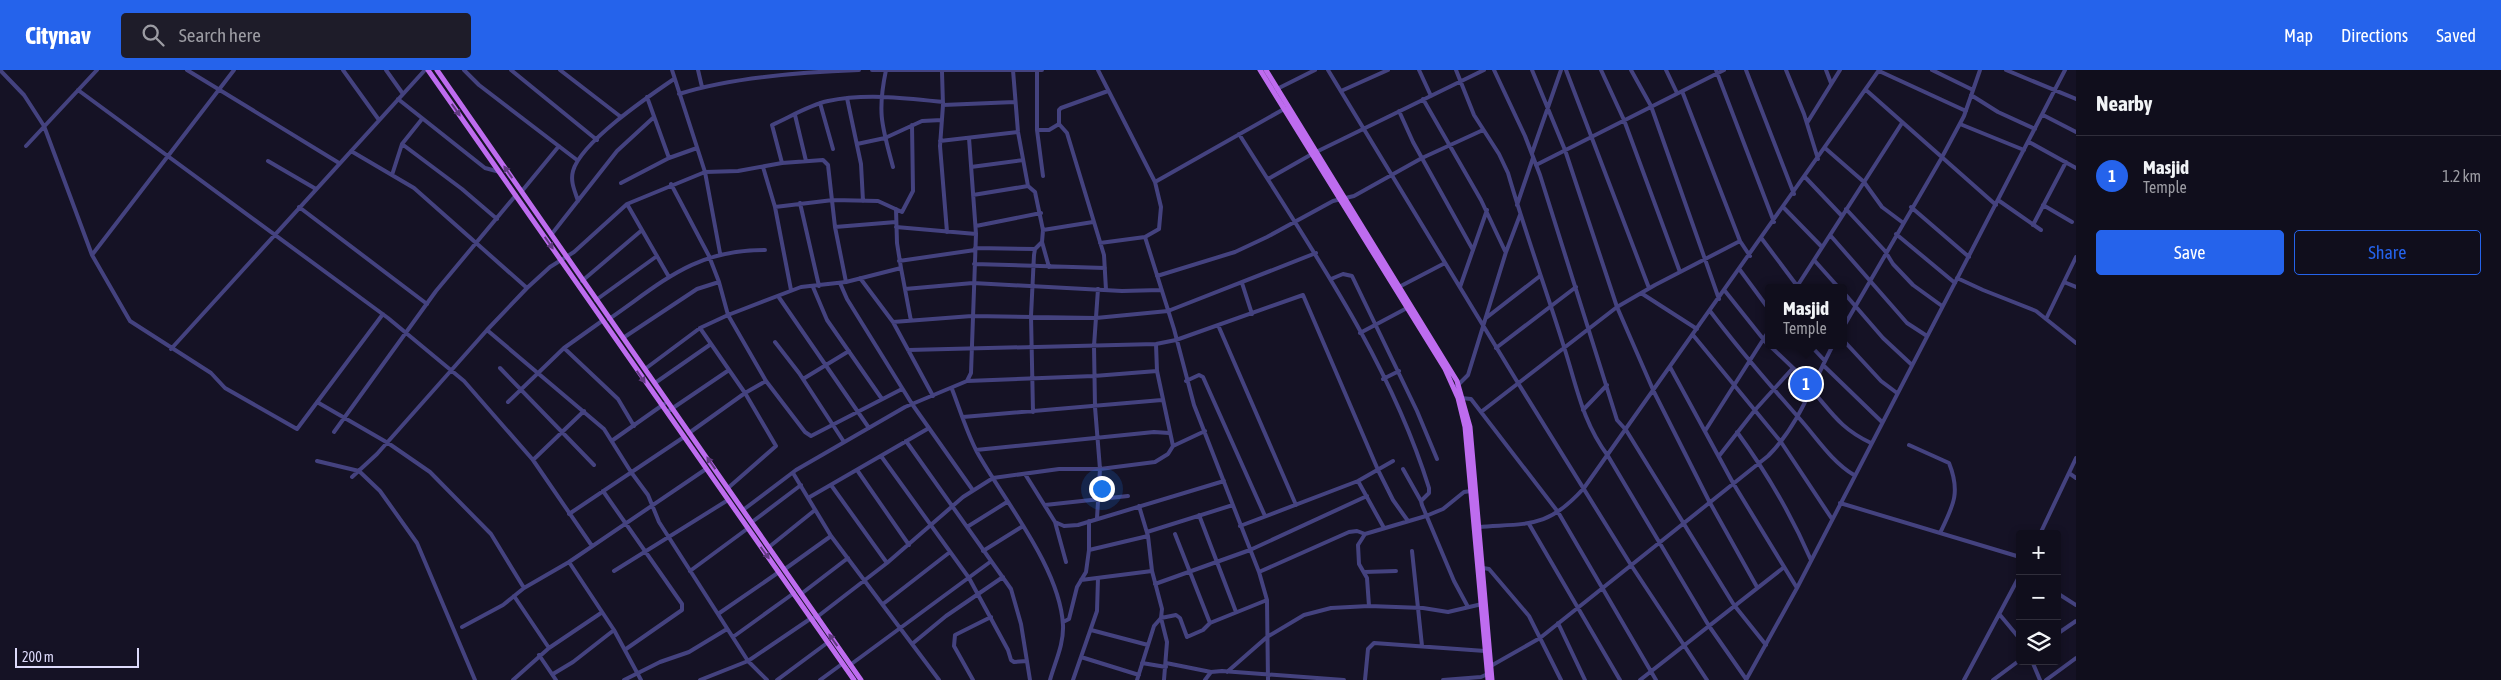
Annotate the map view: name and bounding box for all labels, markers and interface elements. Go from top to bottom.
search box [121,13,471,58]
icon: search [139,21,167,49]
text: Citynav [25,22,91,49]
text: Search here [179,24,261,46]
text: Map [2284,25,2313,46]
text: Directions [2341,25,2408,46]
text: Saved [2436,25,2476,46]
text: Nearby [2096,91,2152,115]
one-way arrow [451,103,461,117]
text: Masjid [2143,156,2189,178]
one-way arrow [503,165,513,179]
text: 1 [2108,167,2116,185]
text: 1.2 km [2442,167,2481,185]
text: Temple [2143,178,2187,196]
button: Save [2096,230,2284,275]
button: Share [2294,230,2481,275]
one-way arrow [544,236,554,250]
popup [1765,284,1847,349]
text: Masjid [1783,297,1829,319]
text: Temple [1783,319,1827,337]
pin: 1 [1790,365,1822,403]
one-way arrow [636,370,646,383]
one-way arrow [706,457,716,470]
your location [1089,476,1115,502]
map controls [2016,530,2061,665]
button: + [2016,530,2061,575]
one-way arrow [760,546,770,560]
button: − [2016,575,2061,620]
button: layers [2016,620,2061,665]
one-way arrow [828,633,838,647]
scale bar [15,645,139,668]
text: 200 m [22,649,54,665]

